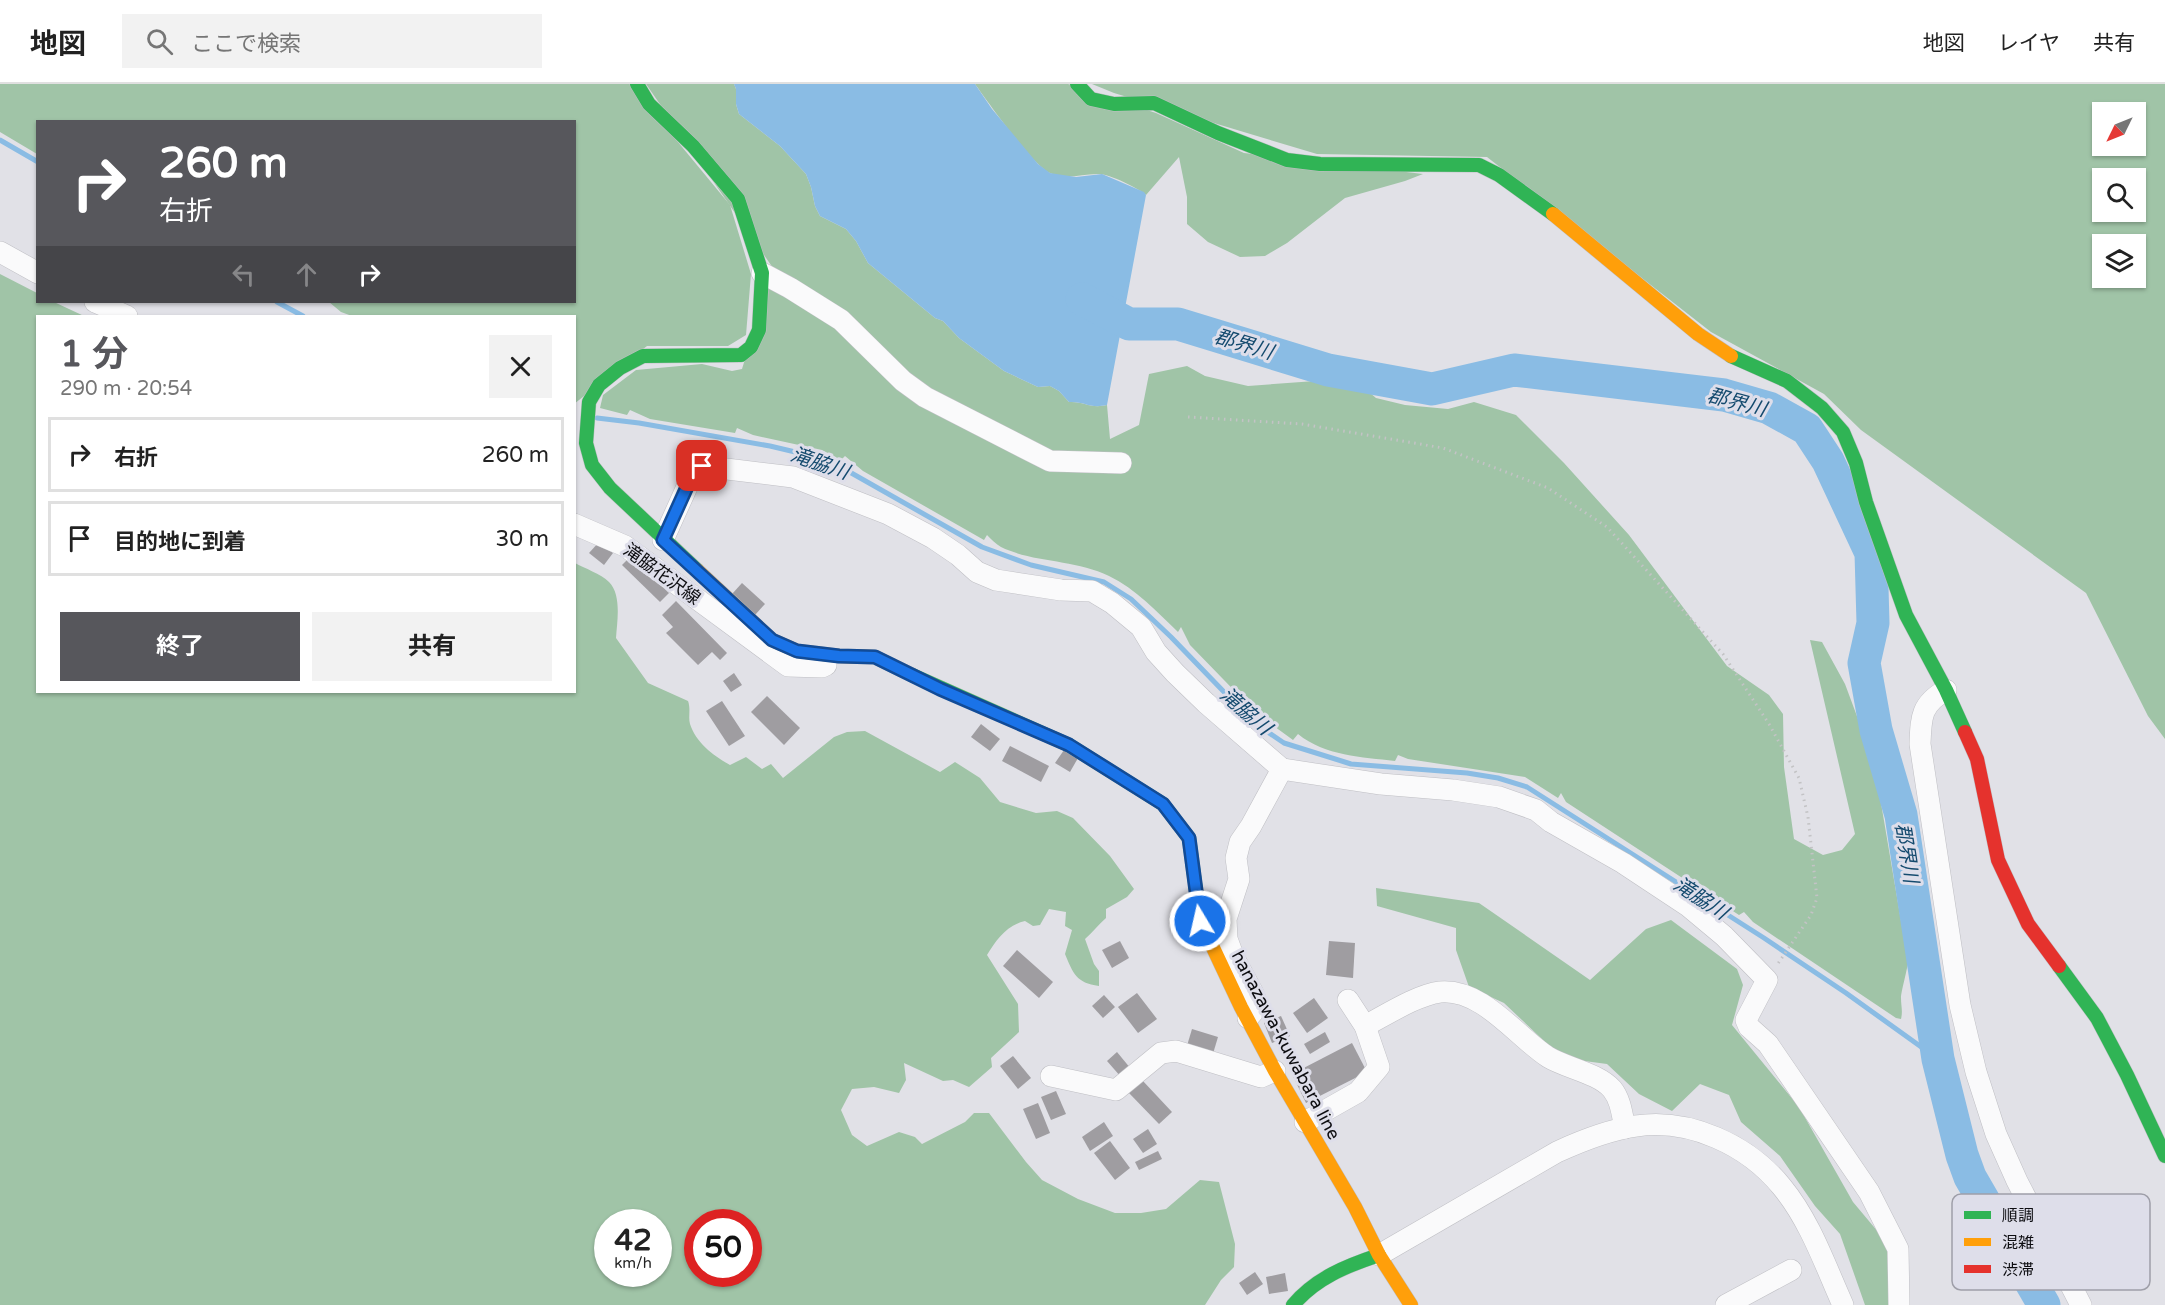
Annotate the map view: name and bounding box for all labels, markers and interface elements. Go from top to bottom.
search box [122,14,542,68]
icon: search [143,25,176,58]
text: 地図 [30,27,86,61]
text: ここで検索 [191,31,301,57]
text: 地図 [1923,31,1965,56]
text: レイヤ [1998,31,2060,56]
text: 共有 [2093,31,2135,56]
north arrow [2092,102,2146,156]
map controls [2092,102,2146,288]
text: 260 m [159,138,288,189]
icon: right [60,144,138,222]
button: search [2092,168,2146,222]
text: 右折 [159,195,213,228]
button: layers [2092,234,2146,288]
icon: left [227,258,260,291]
icon: ahead [290,258,323,291]
icon: right [353,258,386,291]
water label: 郡界川 [1212,325,1278,366]
text: 1 分 [60,333,128,376]
button: close [489,335,552,398]
text: 290 m · 20:54 [60,377,192,401]
water label: 郡界川 [1705,384,1771,423]
icon: right [63,438,96,471]
pin [676,440,727,491]
text: 260 m [482,442,549,468]
water label: 滝脇川 [787,443,854,486]
text: 右折 [114,445,158,471]
icon: arrive [685,449,718,482]
icon: arrive [63,522,96,555]
text: 30 m [495,526,549,552]
text: 目的地に到着 [114,529,246,555]
street label: 滝脇花沢線 [619,539,705,609]
button: 終了 [60,612,300,681]
button: 共有 [312,612,552,681]
water label: 滝脇川 [1215,683,1277,742]
water label: 郡界川 [1889,822,1923,887]
water label: 滝脇川 [1669,872,1734,926]
position arrow [1168,889,1232,953]
street label: hanazawa-kuwabara line [1227,947,1345,1143]
legend [1952,1194,2150,1290]
text: 順調 [2002,1206,2034,1226]
speed limit sign: 50 [684,1209,762,1287]
text: 42 [614,1222,652,1259]
text: 混雑 [2002,1233,2034,1253]
text: km/h [614,1254,652,1272]
text: 渋滞 [2002,1260,2034,1280]

